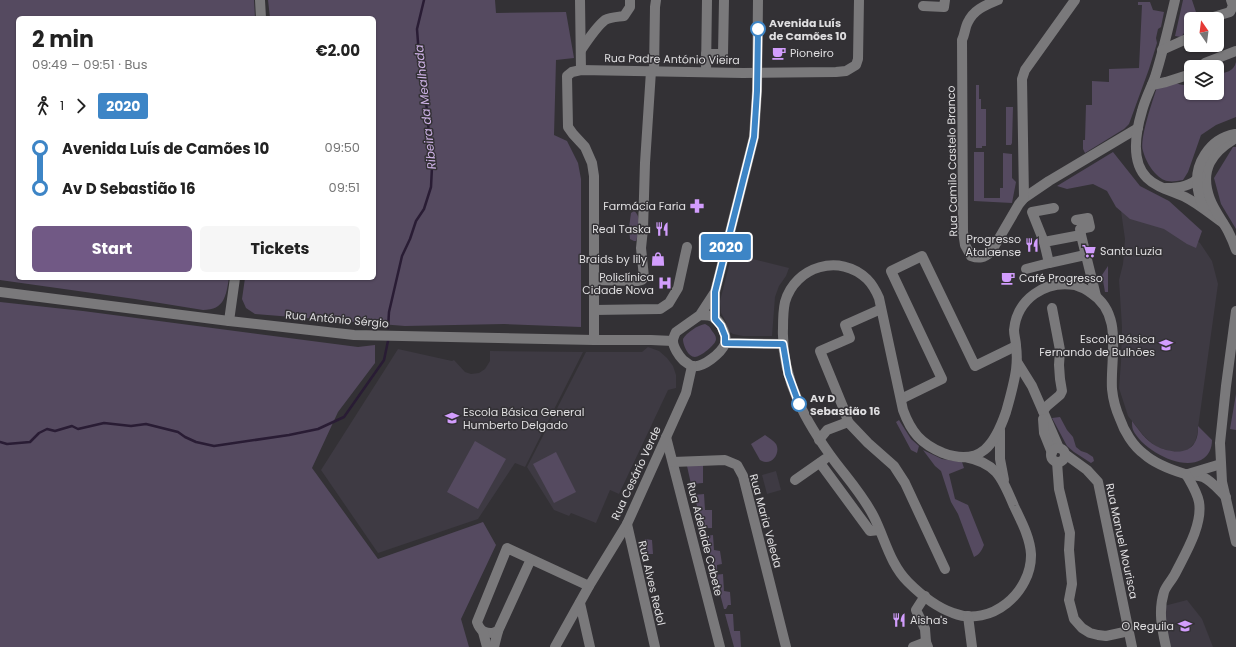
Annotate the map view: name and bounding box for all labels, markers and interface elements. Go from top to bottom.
north arrow [1184,12,1224,52]
map controls [1184,12,1224,100]
place label: Avenida Luís de Camões 10 [769,15,847,44]
marker: Avenida Luís de Camões 10 [750,21,766,37]
text: 2 min [32,24,94,55]
text: €2.00 [316,40,360,61]
water label: Ribeira da Mealhada [410,44,440,170]
cafe icon: Pioneiro [771,45,787,61]
place label: Pioneiro [790,45,834,61]
street label: Rua Padre António Vieira [604,50,740,68]
text: 09:49 – 09:51 · Bus [32,55,147,74]
button: layers [1184,60,1224,100]
street label: Rua Camilo Castelo Branco [943,85,961,237]
icon: walk [32,95,54,117]
icon: forward [70,95,92,117]
text: 1 [60,96,64,115]
text: 2020 [106,96,140,116]
text: Avenida Luís de Camões 10 [62,138,269,159]
text: 09:50 [325,138,360,157]
text: Av D Sebastião 16 [62,178,196,199]
text: 09:51 [329,178,360,197]
place label: Farmácia Faria [603,198,686,214]
pharmacy icon: Farmácia Faria [689,198,705,214]
place label: Real Taska [592,221,651,237]
restaurant icon: Real Taska [654,221,670,237]
button: Start [32,226,192,272]
button: Tickets [200,226,360,272]
place label: Progresso Atalaense [966,231,1021,260]
line badge: 2020 [698,234,754,260]
text: 2020 [709,237,743,257]
restaurant icon: Progresso Atalaense [1024,237,1040,253]
supermarket icon: Santa Luzia [1081,243,1097,259]
place label: Santa Luzia [1100,243,1162,259]
place label: Braids by lily [579,251,648,267]
shop icon: Braids by lily [650,251,666,267]
place label: Policlínica Cidade Nova [582,269,654,298]
cafe icon: Café Progresso [1000,270,1016,286]
place label: Café Progresso [1019,270,1103,286]
hospital icon: Policlínica Cidade Nova [657,275,673,291]
street label: Rua António Sérgio [285,307,389,331]
place label: Escola Básica Fernando de Bulhões [1039,331,1155,360]
school or university icon: Escola Básica Fernando de Bulhões [1158,337,1174,353]
place label: Av D Sebastião 16 [810,390,880,419]
marker: Av D Sebastião 16 [791,396,807,412]
place label: Escola Básica General Humberto Delgado [463,404,584,433]
school or university icon: Escola Básica General Humberto Delgado [444,410,460,426]
street label: Rua Cesário Verde [607,423,665,523]
street label: Rua Maria Veleda [746,472,786,570]
street label: Rua Adelaide Cabete [683,480,727,598]
street label: Rua Manuel Mourisca [1102,482,1142,600]
street label: Rua Alves Redol [634,539,670,627]
restaurant icon: Aisha's [891,612,907,628]
place label: Aisha's [910,612,948,628]
place label: O Reguila [1122,618,1174,634]
school or university icon: O Reguila [1177,618,1193,634]

